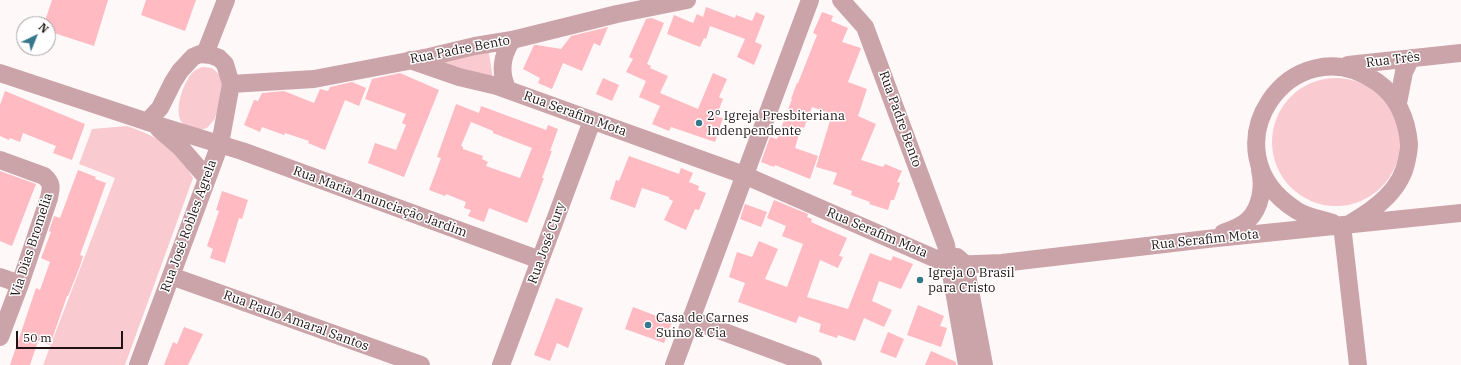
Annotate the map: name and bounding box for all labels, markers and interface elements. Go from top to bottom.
north arrow [16,16,56,56]
text: N [36,20,51,36]
street label: Rua Padre Bento [409,33,511,67]
street label: Rua Três [1365,49,1421,71]
street label: Rua Padre Bento [875,69,925,169]
street label: Rua Serafim Mota [521,88,629,140]
place label: 2° Igreja Presbiteriana Indenpendente [707,108,845,139]
marker: 2° Igreja Presbiteriana Indenpendente [694,118,704,128]
street label: Rua José Robles Agrela [158,158,220,294]
street label: Rua Maria Anunciação Jardim [291,163,469,241]
street label: Via Dias Bromelia [8,191,56,299]
street label: Rua José Cury [525,200,569,286]
street label: Rua Serafim Mota [824,205,930,261]
street label: Rua Serafim Mota [1150,227,1260,253]
place label: Igreja O Brasil para Cristo [928,265,1015,296]
marker: Igreja O Brasil para Cristo [915,275,925,285]
street label: Rua Paulo Amaral Santos [221,287,371,355]
place label: Casa de Carnes Suino & Cia [656,310,749,341]
marker: Casa de Carnes Suino & Cia [643,320,653,330]
scale bar [18,323,125,349]
text: 50 m [23,330,52,345]

